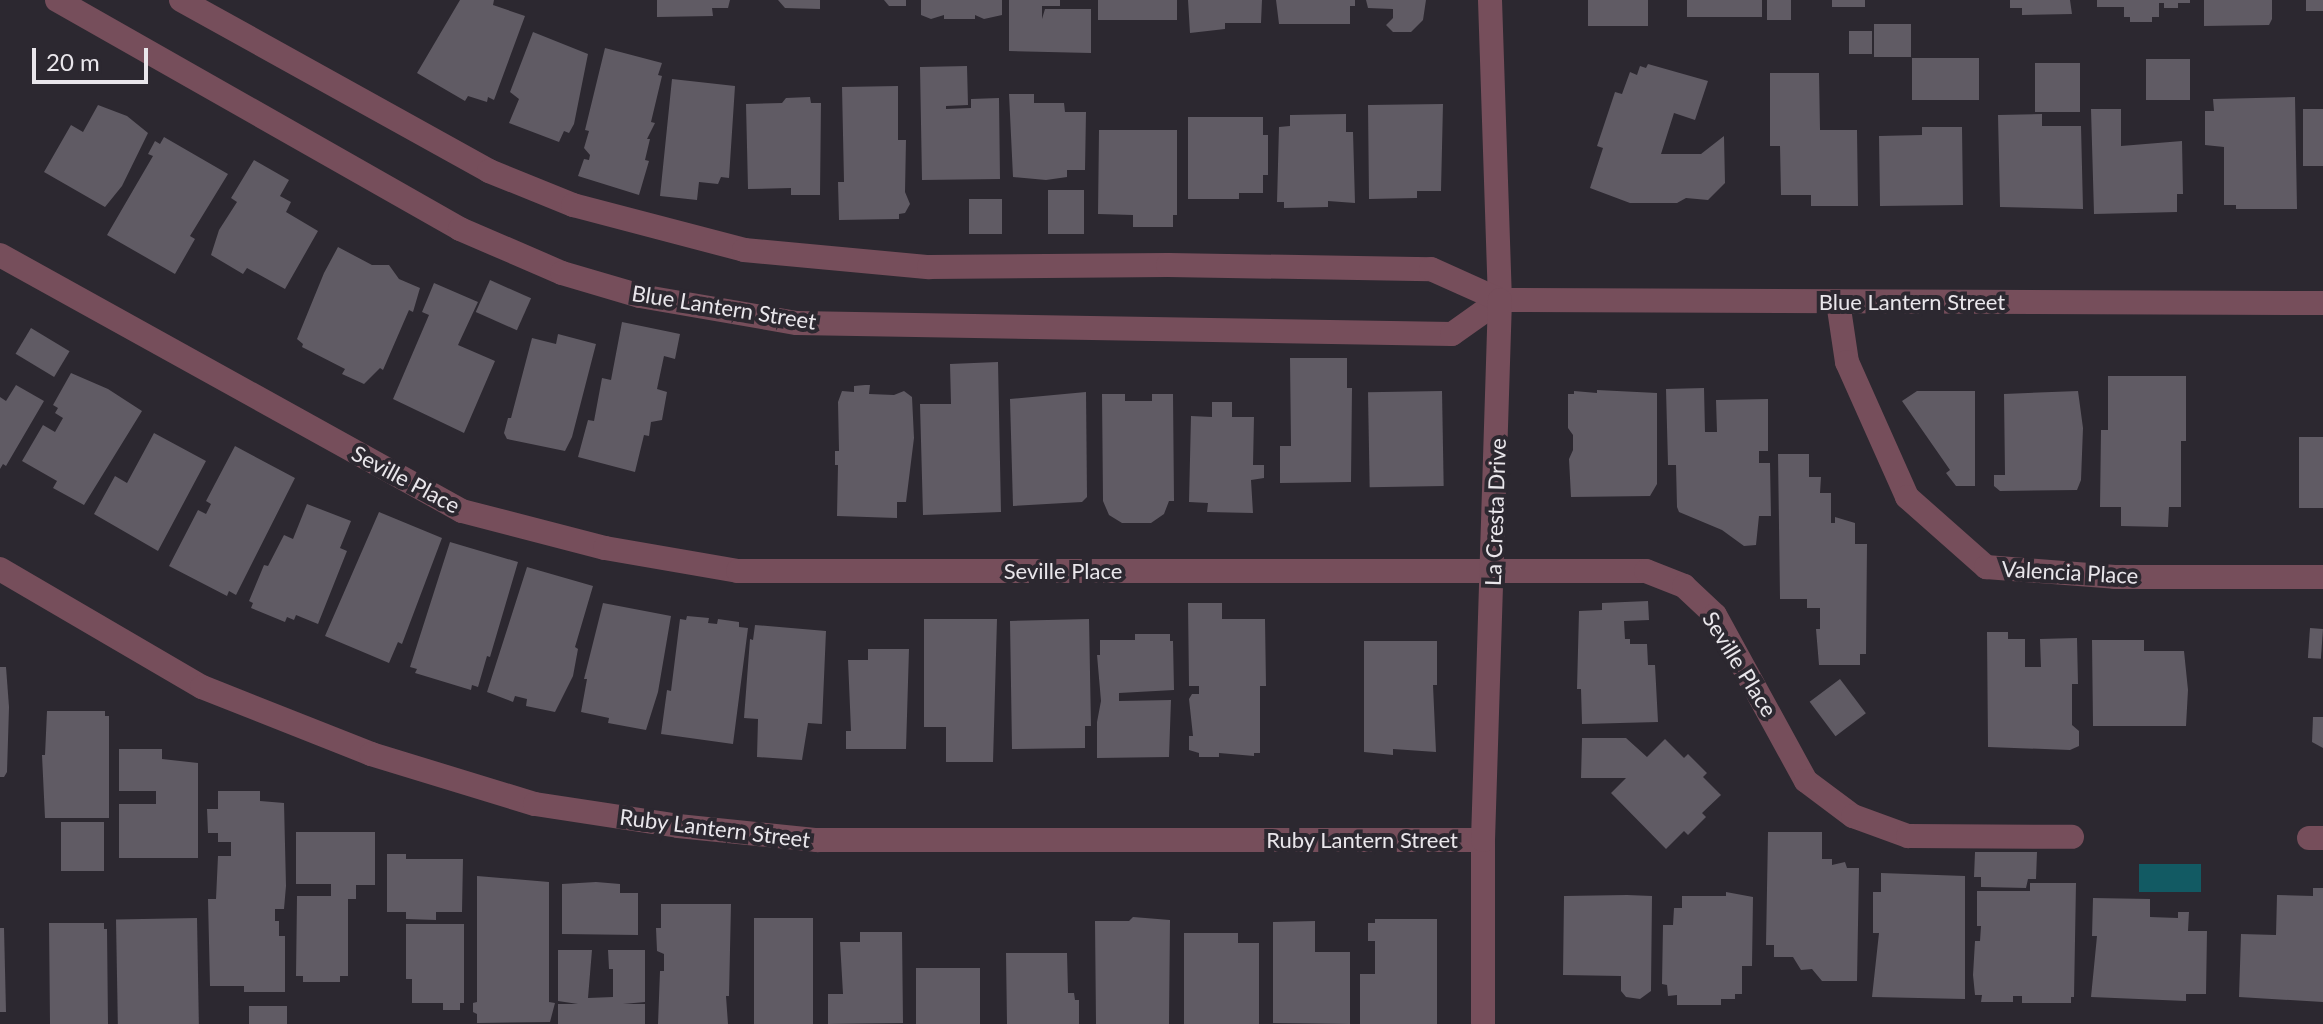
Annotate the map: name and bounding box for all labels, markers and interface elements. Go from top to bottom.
scale bar [36,32,152,82]
text: 20 m [46,47,100,76]
street label: Blue Lantern Street [630,279,818,335]
street label: Blue Lantern Street [1819,289,2005,315]
street label: La Cresta Drive [1479,438,1511,586]
street label: Seville Place [347,439,465,519]
street label: Valencia Place [2001,555,2139,589]
street label: Seville Place [1004,558,1122,584]
street label: Seville Place [1697,607,1783,721]
street label: Ruby Lantern Street [618,803,812,853]
street label: Ruby Lantern Street [1266,827,1458,853]

